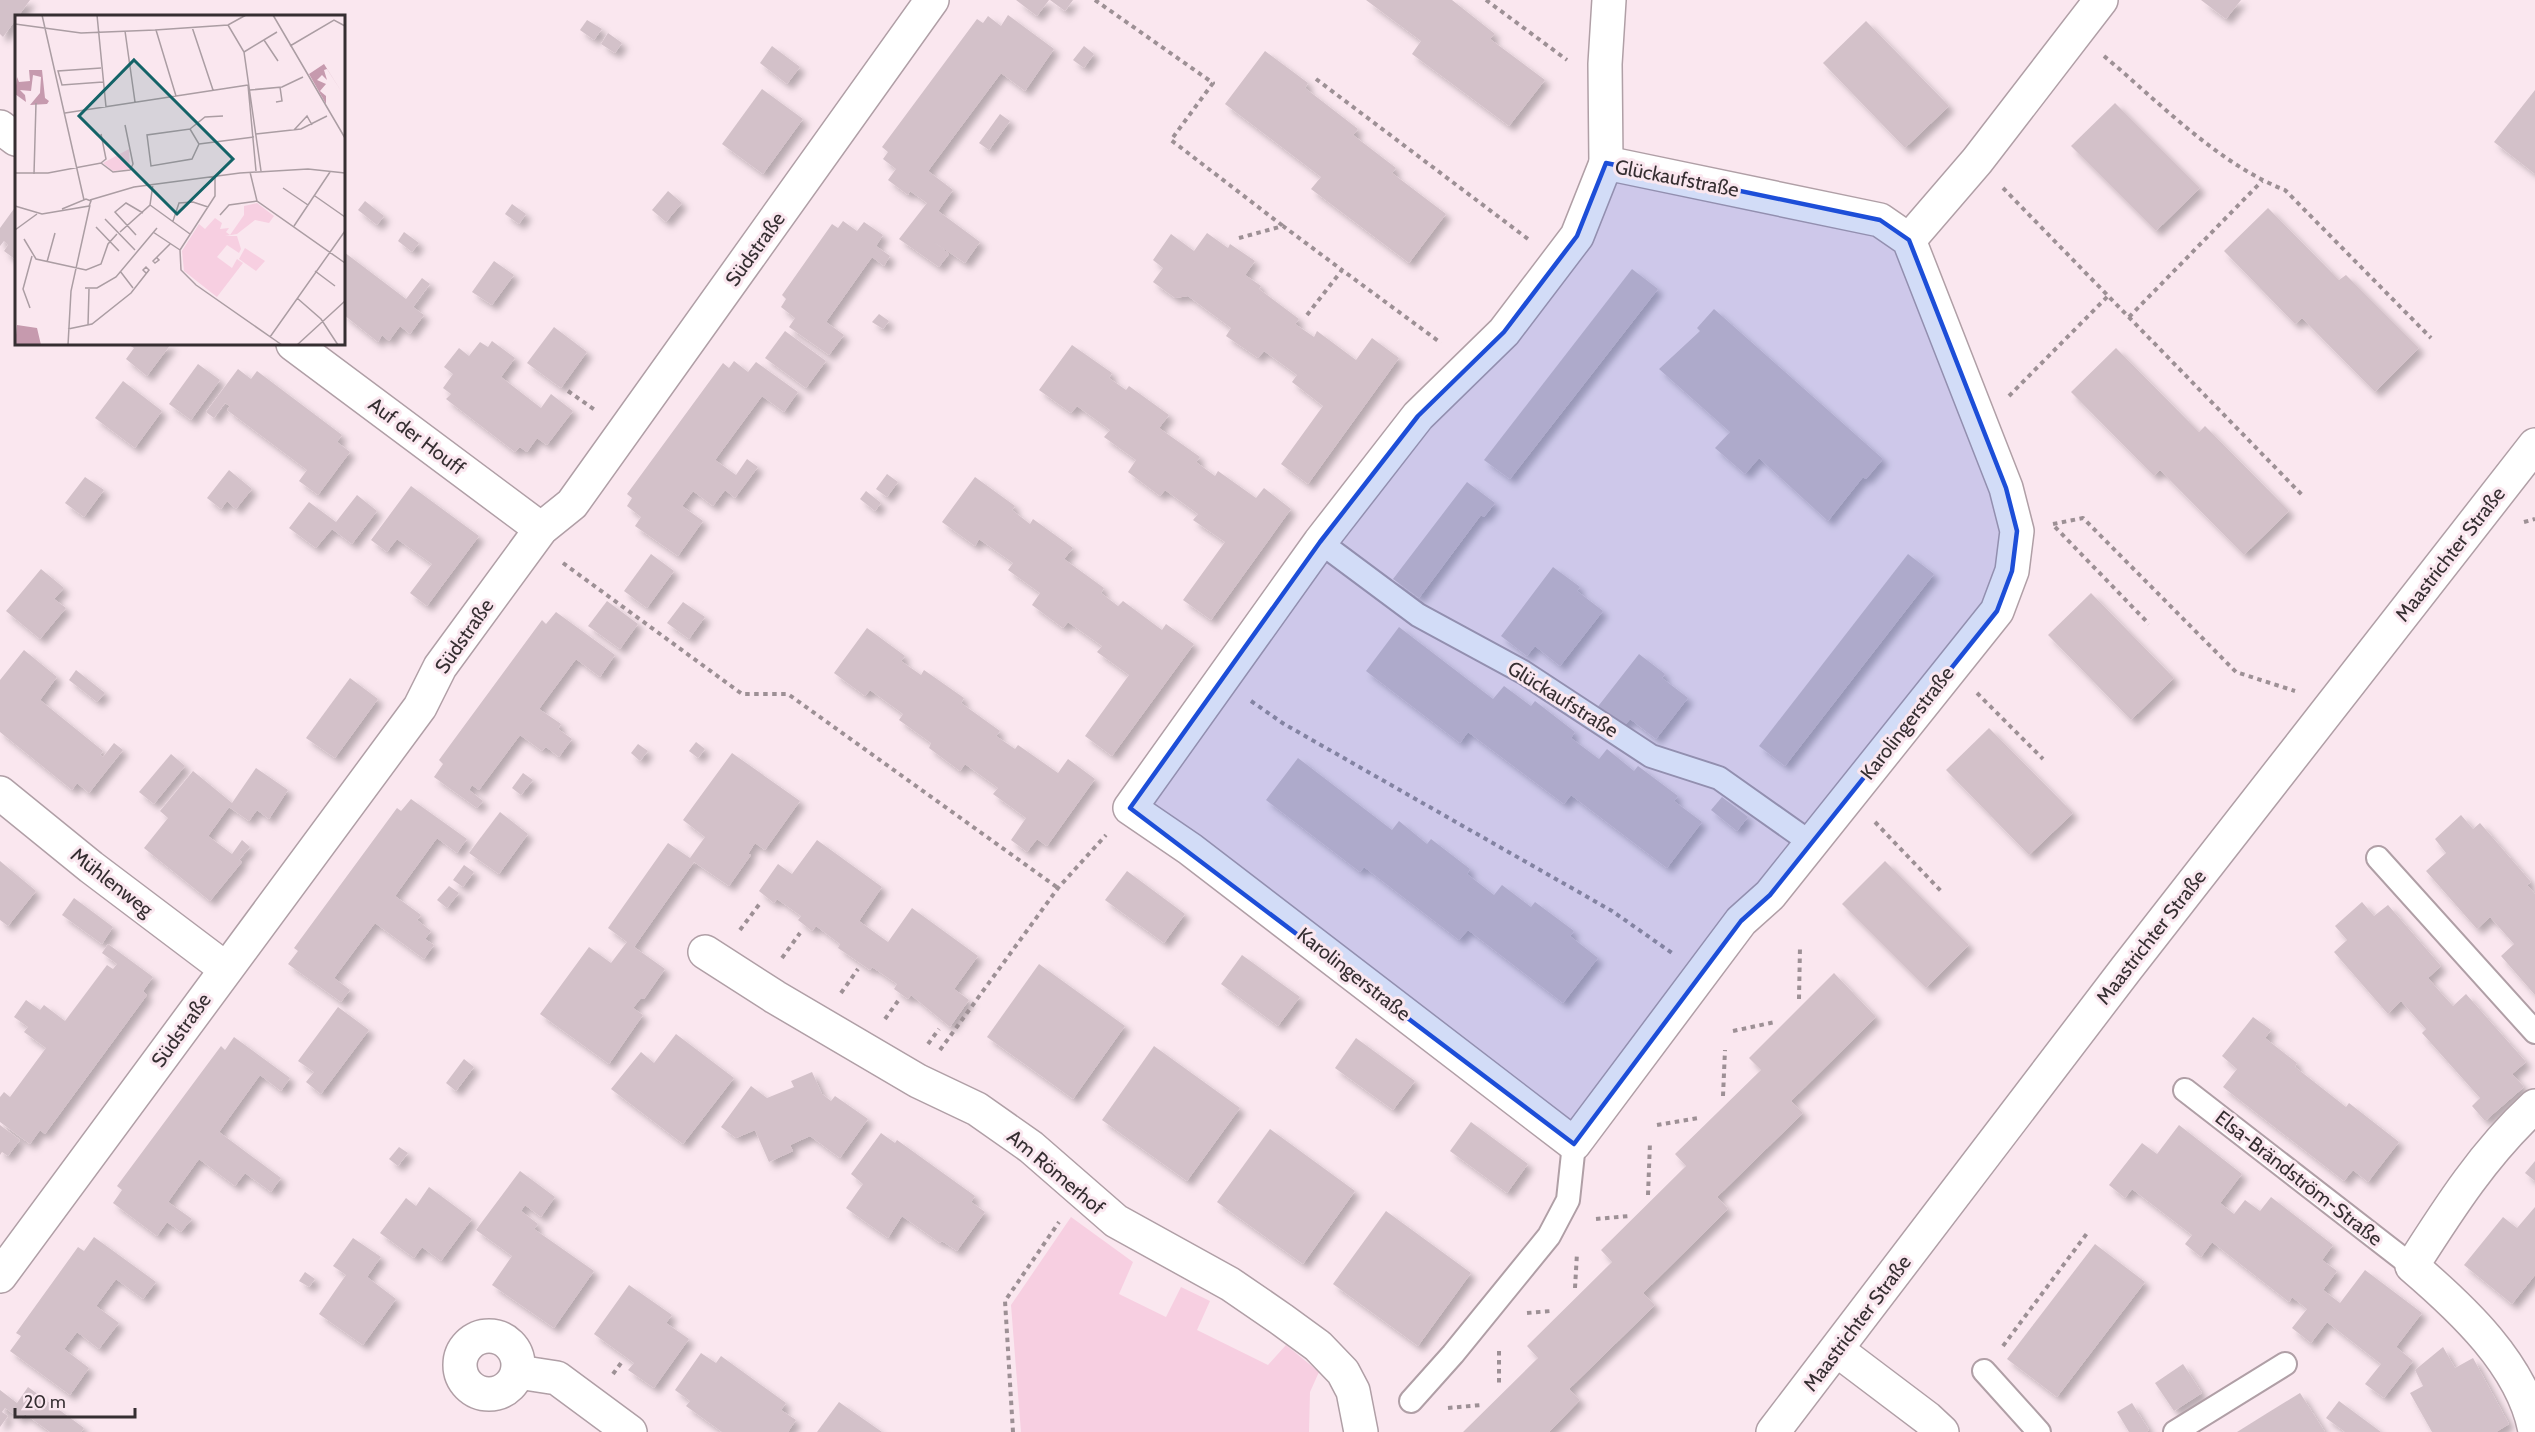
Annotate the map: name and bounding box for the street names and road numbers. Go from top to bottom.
street label: Glückaufstraße [1613,154,1741,202]
street label: Südstraße [720,207,790,291]
street label: Auf der Houff [364,392,470,480]
street label: Maastrichter Straße [2390,482,2510,626]
street label: Südstraße [430,594,498,678]
street label: Glückaufstraße [1503,656,1623,742]
street label: Karolingerstraße [1855,662,1959,784]
street label: Mühlenweg [66,842,159,922]
street label: Maastrichter Straße [2091,865,2211,1009]
street label: Karolingerstraße [1293,922,1415,1026]
street label: Südstraße [146,988,216,1072]
street label: Elsa-Brändström-Straße [2211,1105,2387,1251]
street label: Am Römerhof [1003,1124,1110,1220]
street label: Maastrichter Straße [1798,1250,1916,1396]

